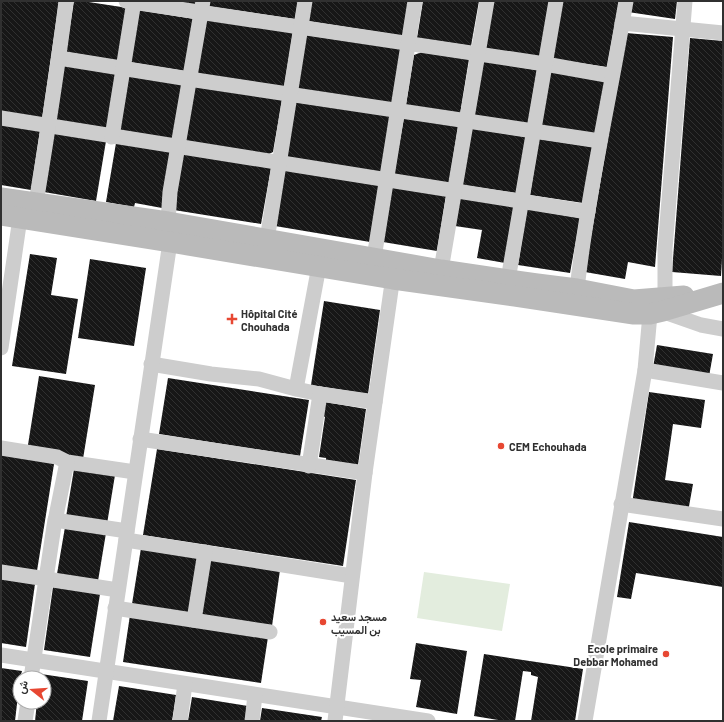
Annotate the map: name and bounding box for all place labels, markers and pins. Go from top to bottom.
place label: Hôpital Cité Chouhada [241,307,297,333]
marker: Hôpital Cité Chouhada [226,313,238,325]
place label: CEM Echouhada [509,440,587,453]
marker: CEM Echouhada [496,441,506,451]
place label: مسجد سعيد بن المسيب [331,610,387,637]
marker: مسجد سعيد بن المسيب [318,617,328,627]
place label: Ecole primaire Debbar Mohamed [573,642,658,668]
marker: Ecole primaire Debbar Mohamed [661,649,671,659]

